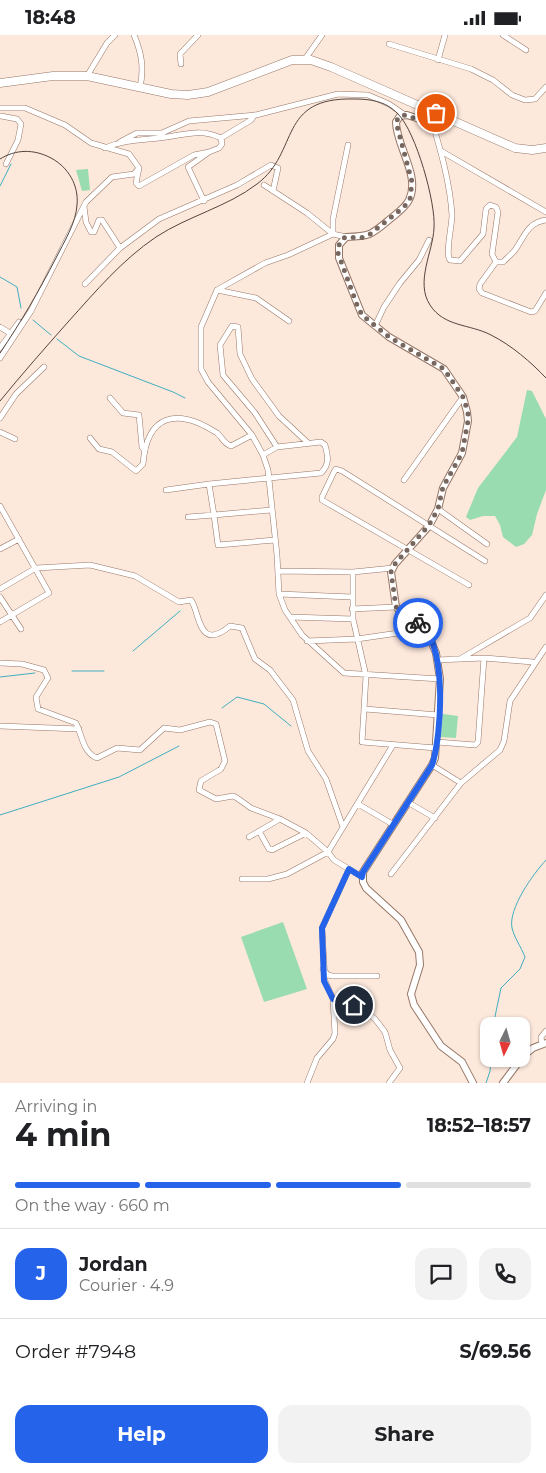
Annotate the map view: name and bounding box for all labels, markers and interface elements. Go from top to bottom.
text: 18:48 [25,6,76,29]
pin [415,92,457,134]
icon: bag [422,99,450,127]
courier [393,598,443,648]
icon: bike [404,609,432,637]
pin [333,984,375,1026]
icon: home [340,991,368,1019]
north arrow [480,1017,530,1067]
map controls [480,1017,530,1067]
text: Arriving in [15,1097,97,1116]
text: 18:52–18:57 [427,1114,531,1137]
text: 4 min [15,1115,111,1154]
text: On the way · 660 m [15,1196,170,1215]
button: chat [415,1248,467,1300]
button: phone [479,1248,531,1300]
text: Jordan [79,1253,148,1276]
text: J [36,1262,46,1285]
text: Courier · 4.9 [79,1276,174,1295]
text: Order #7948 [15,1340,136,1363]
text: S/69.56 [459,1340,531,1363]
button: Help [15,1405,268,1463]
button: Share [278,1405,531,1463]

